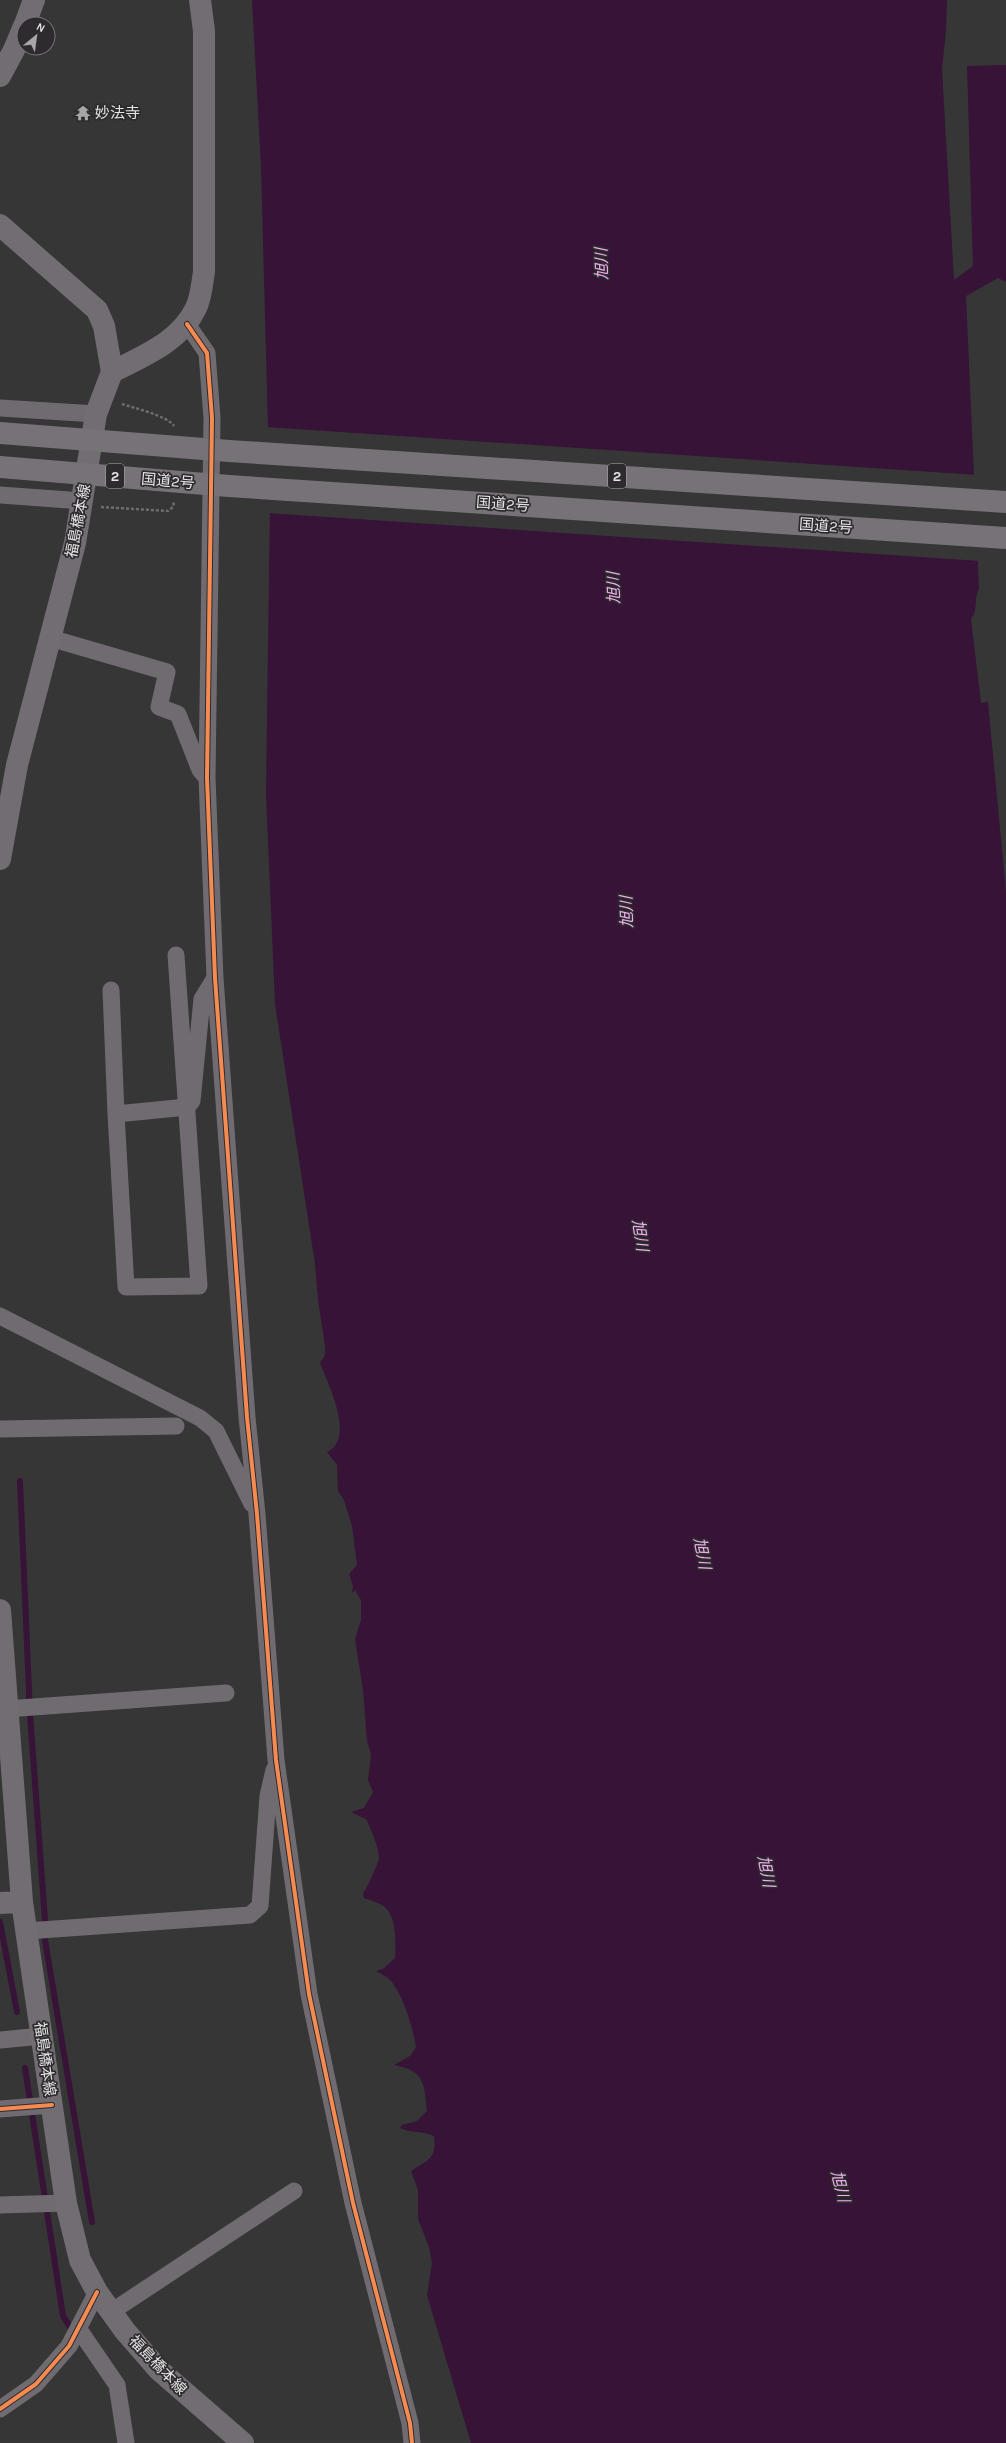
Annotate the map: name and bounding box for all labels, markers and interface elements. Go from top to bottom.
north arrow [16,16,56,56]
text: N [34,20,47,35]
temple icon: 妙法寺 [74,104,92,122]
place label: 妙法寺 [95,104,140,122]
water label: 旭川 [591,246,612,280]
road number: 2 [106,464,124,488]
road number: 2 [608,464,626,488]
street label: 国道2号 [140,470,196,492]
street label: 福島橋本線 [62,482,94,560]
street label: 国道2号 [476,493,530,515]
street label: 国道2号 [799,515,853,537]
water label: 旭川 [603,570,624,604]
water label: 旭川 [616,894,637,928]
water label: 旭川 [629,1218,653,1254]
water label: 旭川 [690,1536,715,1573]
water label: 旭川 [754,1854,779,1891]
street label: 福島橋本線 [31,2021,59,2097]
water label: 旭川 [827,2168,854,2206]
street label: 福島橋本線 [125,2332,191,2398]

